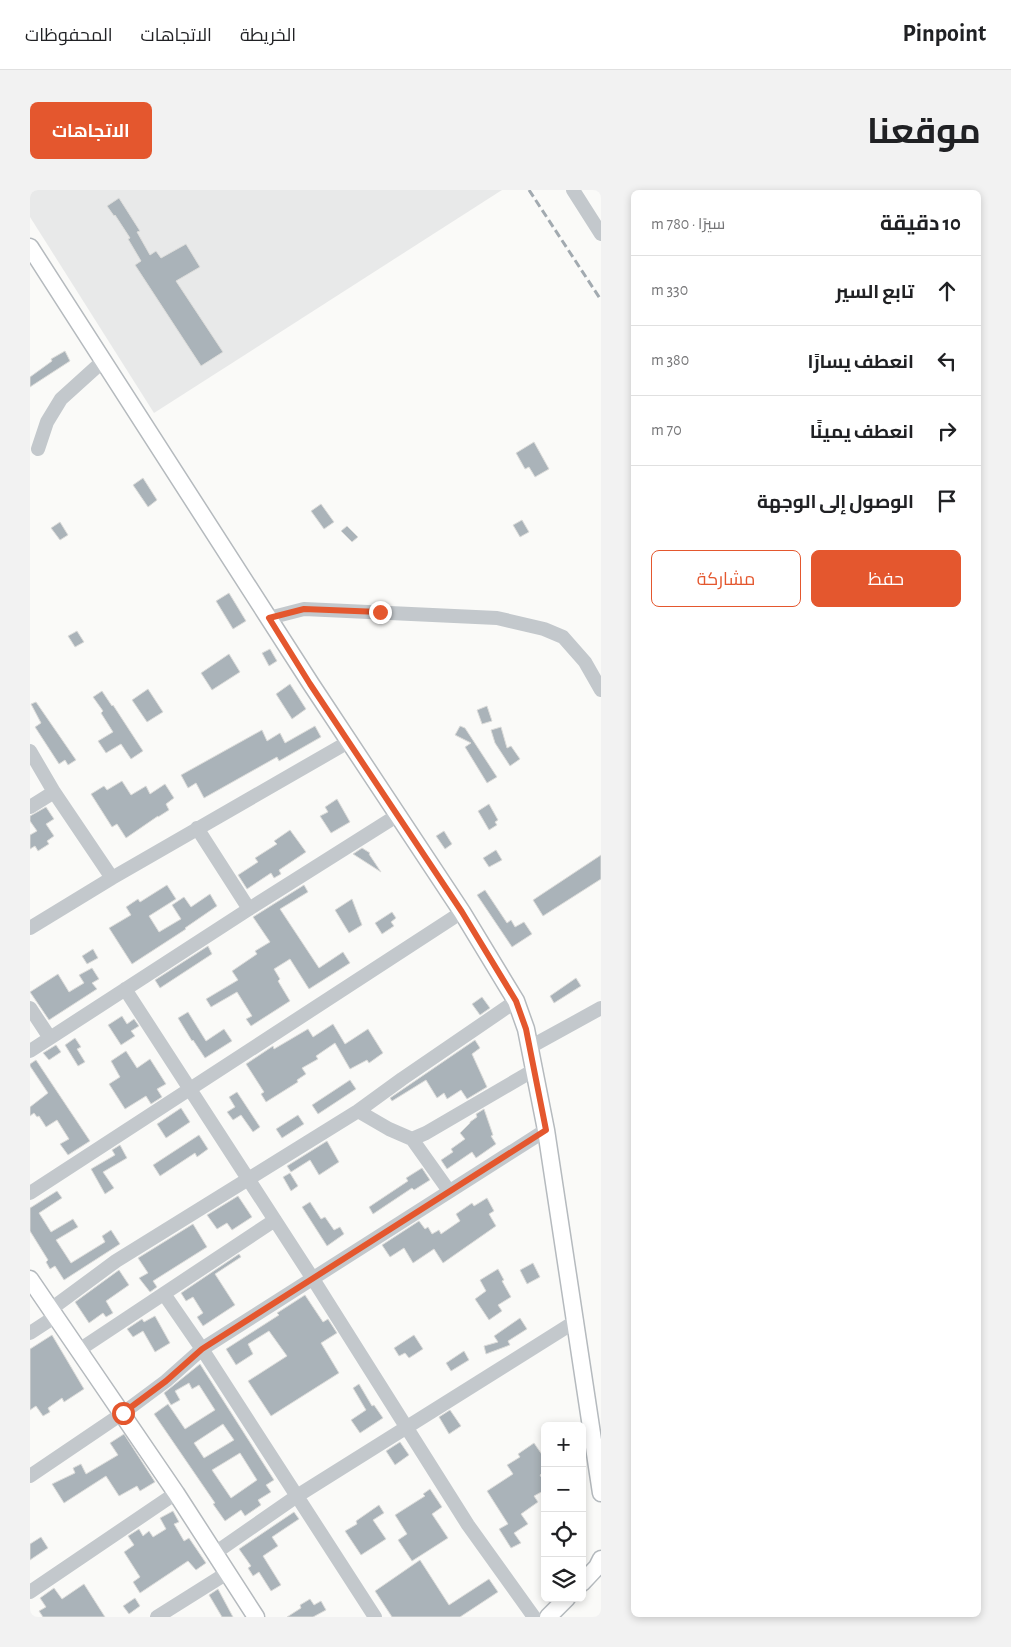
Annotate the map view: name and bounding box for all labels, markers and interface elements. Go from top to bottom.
text: Pinpoint [902,22,986,46]
text: المحفوظات [25,27,113,45]
text: الاتجاهات [141,27,212,45]
text: الخريطة [240,27,296,45]
button: الاتجاهات [30,102,152,159]
text: موقعنا [867,115,981,150]
text: 10 دقيقة [880,213,961,234]
text: سيرًا · 780 m [651,216,725,232]
icon: ahead [933,277,961,305]
text: 330 m [651,282,688,298]
text: تابع السير [836,283,914,302]
icon: left [933,347,961,375]
text: 380 m [651,352,689,368]
text: انعطف يسارًا [808,353,914,372]
icon: right [933,417,961,445]
text: 70 m [651,422,682,438]
text: انعطف يمينًا [810,423,914,442]
icon: arrive [933,487,961,515]
text: الوصول إلى الوجهة [757,493,914,512]
button: مشاركة [651,550,801,607]
button: حفظ [811,550,961,607]
route end [369,601,392,624]
route start [112,1402,135,1425]
map controls [541,1422,586,1602]
button: + [541,1422,586,1467]
button: − [541,1467,586,1512]
button: locate [541,1512,586,1557]
button: layers [541,1557,586,1602]

